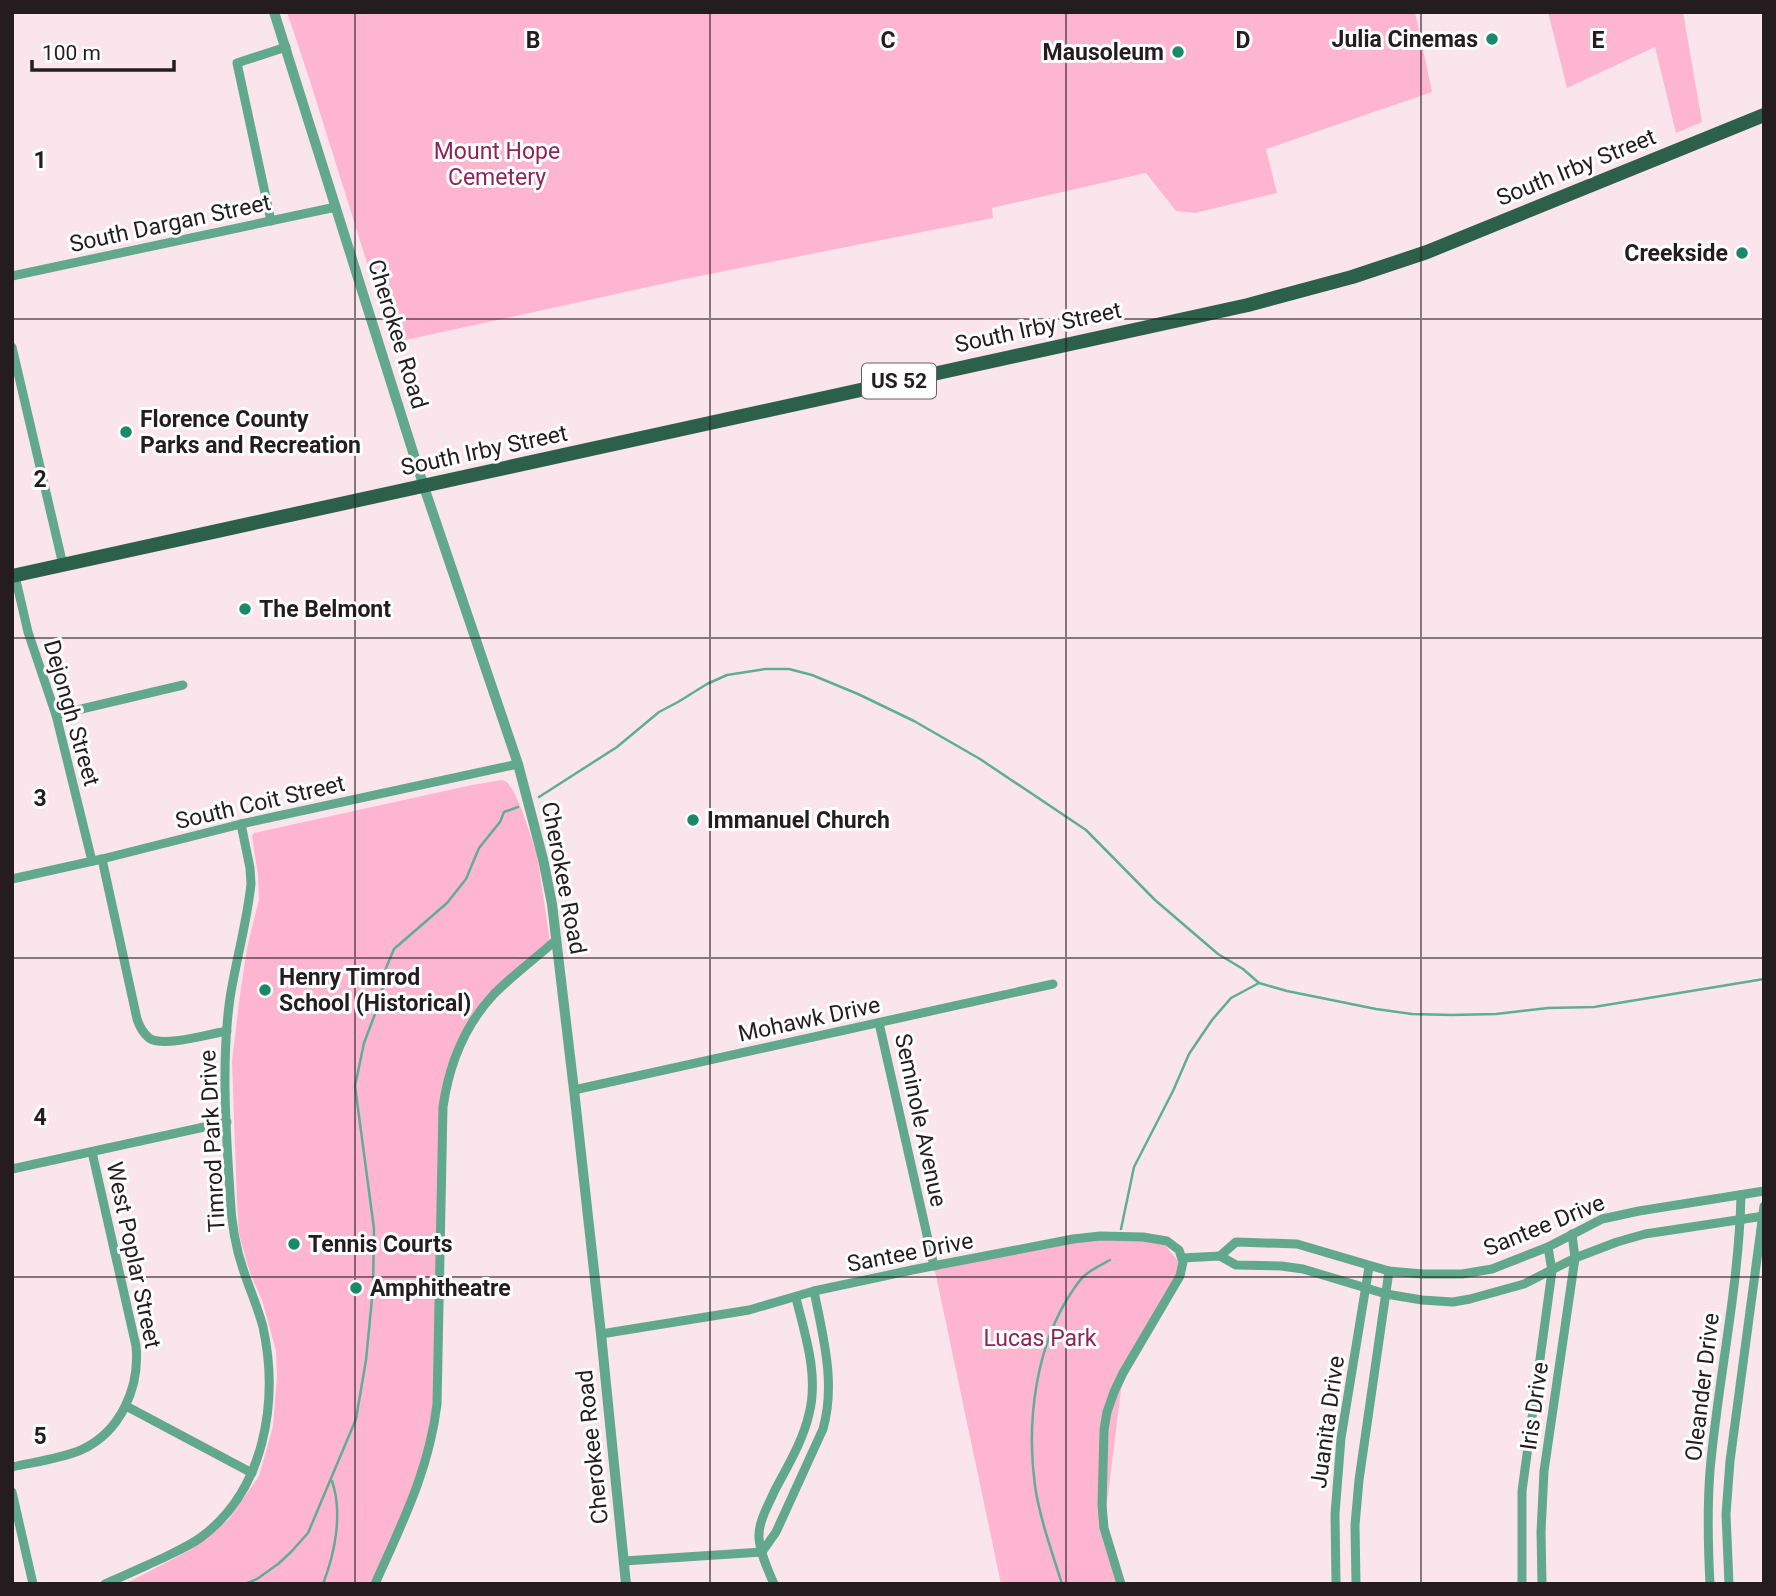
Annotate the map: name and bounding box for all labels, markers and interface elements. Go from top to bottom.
place label: Julia Cinemas [1332,26,1478,53]
text: B [526,27,540,54]
text: C [880,27,896,54]
text: D [1236,27,1250,54]
text: E [1592,27,1605,54]
scale bar [32,28,173,72]
marker: Julia Cinemas [1484,31,1500,47]
place label: Mausoleum [1043,39,1164,66]
text: 100 m [42,41,101,65]
marker: Mausoleum [1170,44,1186,60]
street label: South Irby Street [1493,123,1660,212]
park label: Mount Hope Cemetery [434,138,560,191]
text: 1 [33,147,47,174]
street label: South Dargan Street [67,189,273,258]
place label: Creekside [1624,240,1728,267]
marker: Creekside [1734,245,1750,261]
street label: Cherokee Road [362,256,433,412]
street label: South Irby Street [952,297,1124,358]
road number: US 52 [862,364,936,398]
place label: Florence County Parks and Recreation [140,406,361,459]
street label: South Irby Street [398,420,570,481]
marker: Florence County Parks and Recreation [118,424,134,440]
text: 2 [33,466,47,493]
place label: The Belmont [259,596,391,623]
marker: The Belmont [237,601,253,617]
street label: Dejongh Street [38,637,105,789]
street label: South Coit Street [173,770,347,835]
text: 3 [33,785,47,812]
street label: Cherokee Road [535,800,592,957]
place label: Immanuel Church [707,807,890,834]
marker: Immanuel Church [685,812,701,828]
place label: Henry Timrod School (Historical) [279,964,471,1017]
marker: Henry Timrod School (Historical) [257,982,273,998]
street label: Mohawk Drive [736,991,883,1048]
street label: Seminole Avenue [889,1031,952,1209]
street label: Timrod Park Drive [194,1049,231,1233]
text: 4 [33,1104,47,1131]
street label: West Poplar Street [101,1159,166,1351]
street label: Santee Drive [1480,1189,1609,1262]
street label: Santee Drive [845,1227,976,1278]
place label: Tennis Courts [308,1231,453,1258]
marker: Tennis Courts [286,1236,302,1252]
place label: Amphitheatre [370,1275,511,1302]
marker: Amphitheatre [348,1280,364,1296]
street label: Oleander Drive [1680,1311,1725,1463]
park label: Lucas Park [983,1325,1097,1352]
street label: Juanita Drive [1305,1354,1350,1490]
street label: Iris Drive [1515,1360,1554,1452]
street label: Cherokee Road [571,1369,614,1525]
text: 5 [33,1423,47,1450]

